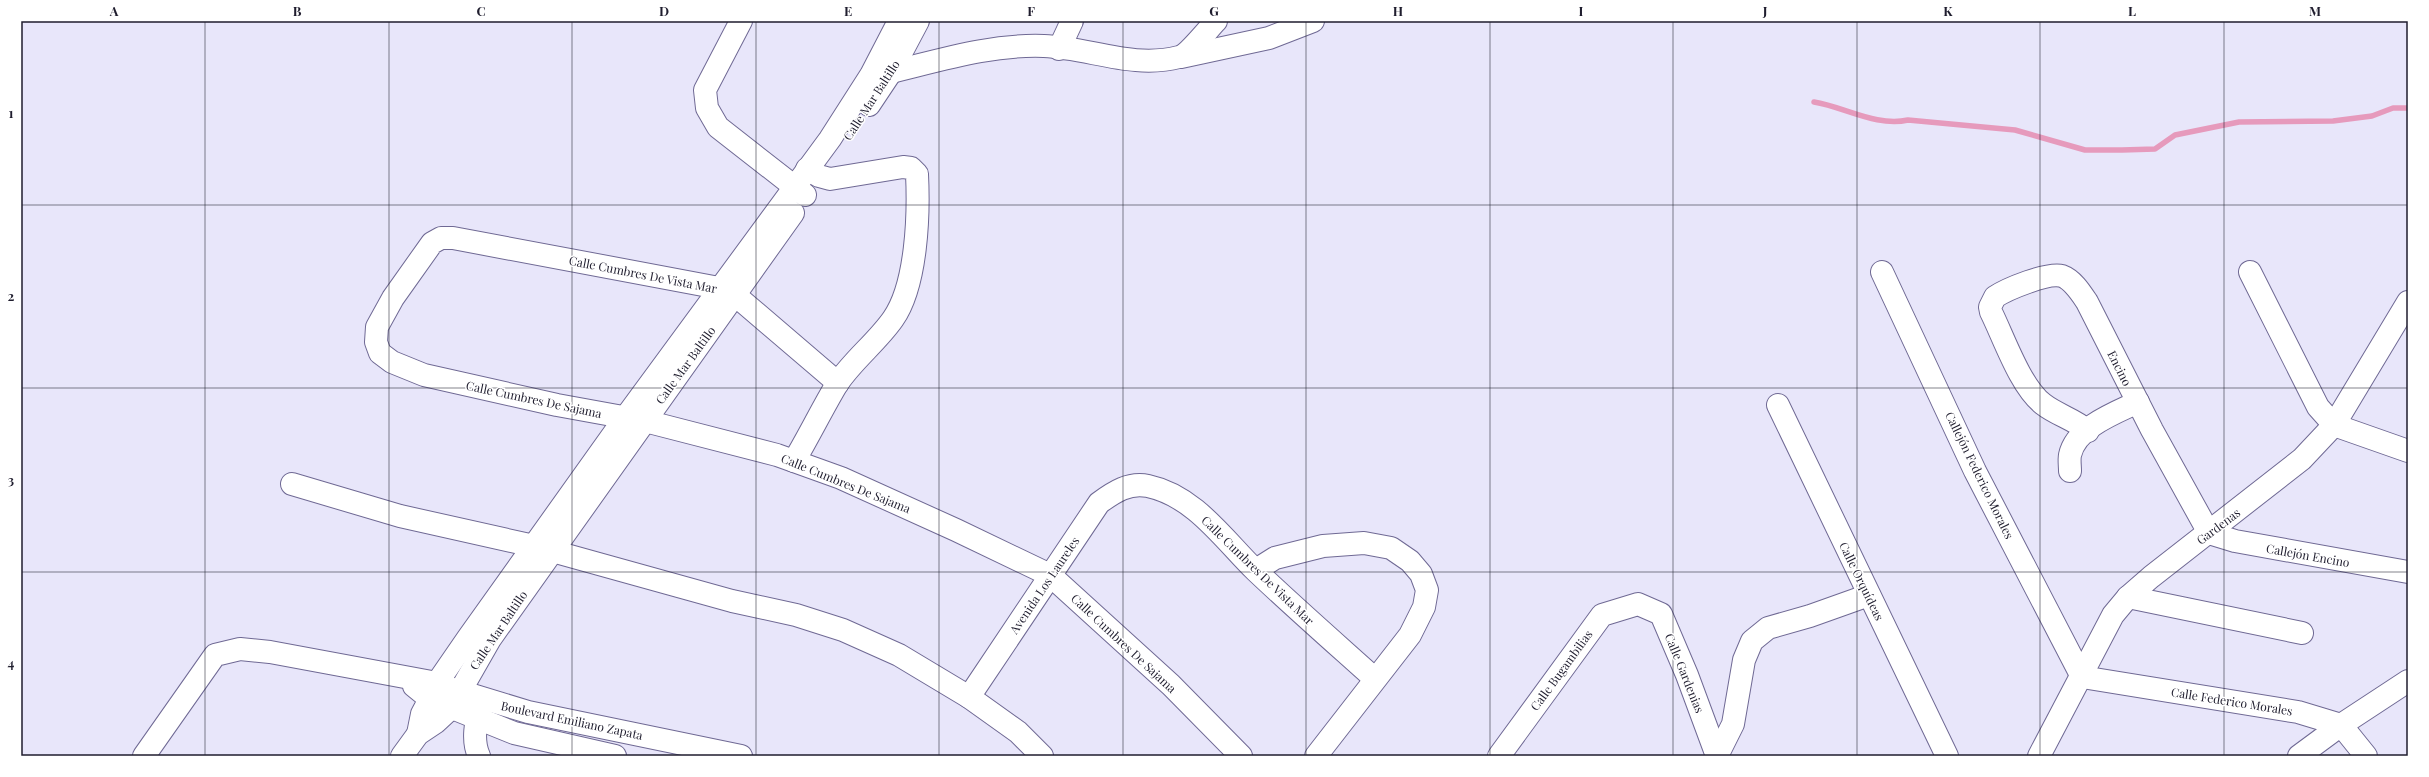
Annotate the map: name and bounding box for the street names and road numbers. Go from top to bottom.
street label: Calle Mar Baltillo [839,57,903,143]
street label: Calle Cumbres De Vista Mar [568,252,719,296]
street label: Calle Mar Baltillo [651,323,719,407]
street label: Encino [2104,348,2136,389]
street label: Calle Cumbres De Sajama [465,377,603,421]
street label: Callejón Federico Morales [1942,409,2018,541]
street label: Calle Cumbres De Sajama [779,450,913,516]
street label: Gardenas [2193,504,2243,548]
street label: Calle Cumbres De Vista Mar [1198,512,1318,628]
street label: Avenida Los Laureles [1005,533,1082,637]
street label: Calle Orquídeas [1836,539,1888,623]
street label: Callejón Encino [2265,540,2351,570]
street label: Calle Mar Baltillo [466,587,531,673]
street label: Calle Cumbres De Sajama [1068,590,1180,696]
street label: Calle Bugambilias [1526,627,1596,713]
street label: Calle Gardenias [1662,631,1708,715]
street label: Calle Federico Morales [2170,683,2294,719]
street label: Boulevard Emiliano Zapata [500,697,644,743]

